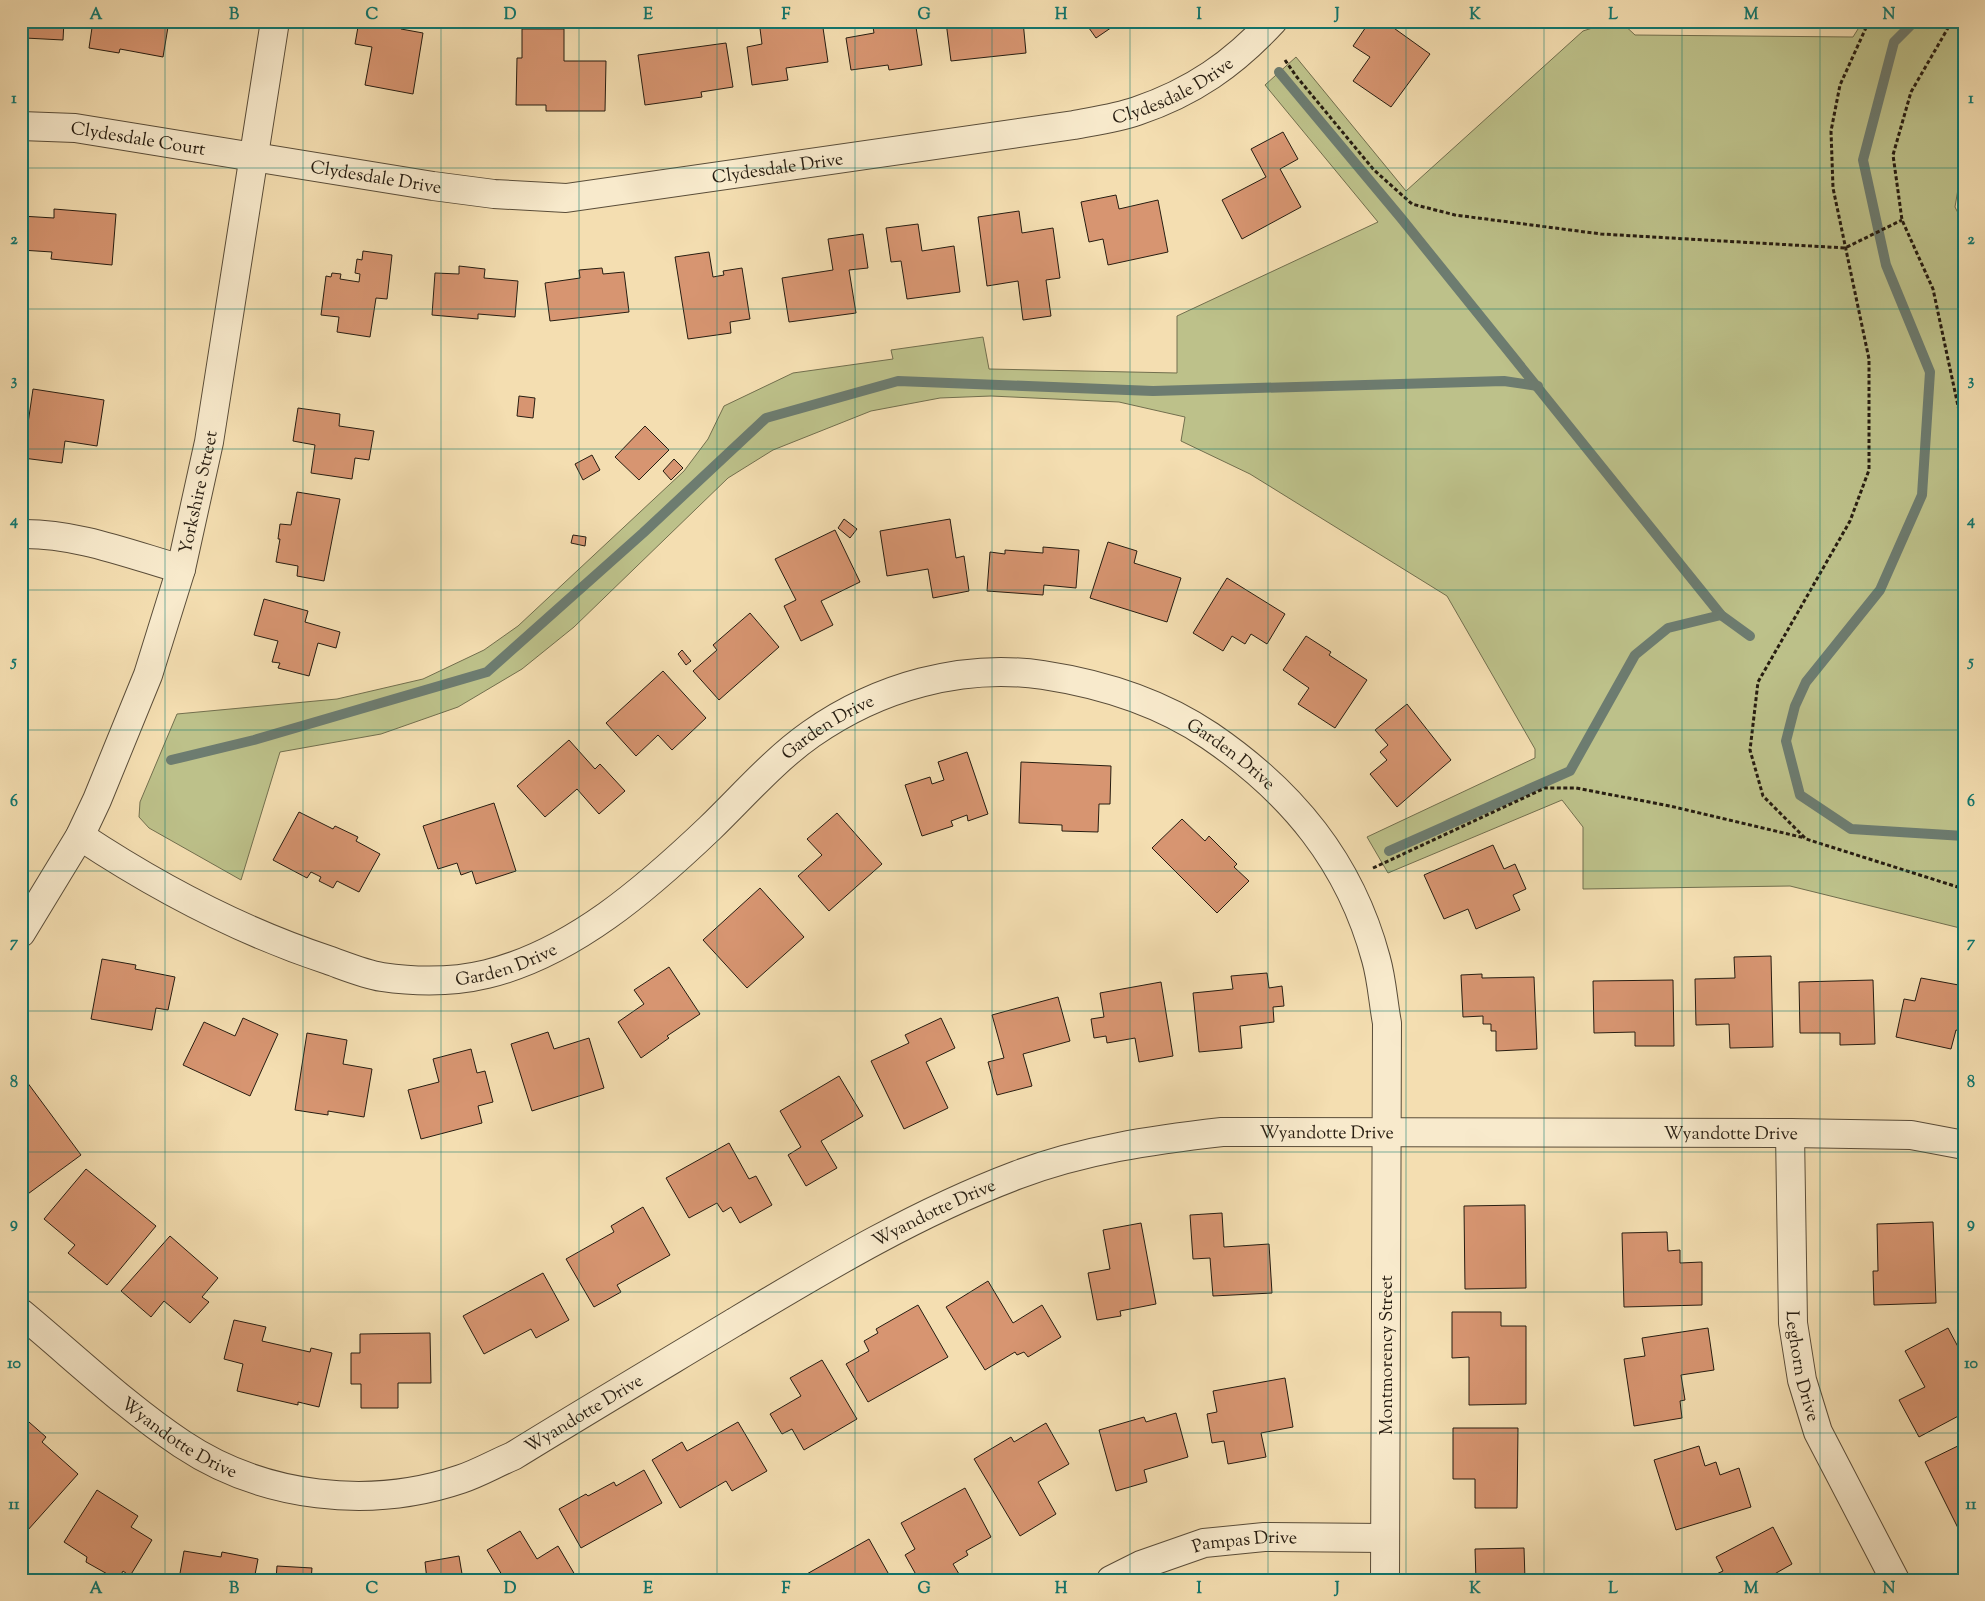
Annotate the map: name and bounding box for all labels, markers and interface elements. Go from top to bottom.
text: A [90,4,103,27]
text: B [229,4,239,27]
text: C [366,4,379,27]
text: D [504,4,517,27]
text: E [643,4,653,27]
text: F [782,4,791,27]
text: G [917,4,931,27]
text: H [1055,4,1068,27]
text: I [1196,4,1202,27]
text: J [1333,4,1340,27]
text: K [1469,4,1481,27]
text: L [1608,4,1618,27]
text: M [1744,4,1759,27]
text: N [1883,4,1896,27]
street label: Clydesdale Drive [1110,52,1240,132]
text: 1 [11,88,17,111]
text: 1 [1968,88,1974,111]
street label: Clydesdale Court [69,116,207,164]
street label: Clydesdale Drive [710,147,845,192]
street label: Clydesdale Drive [308,155,443,202]
text: 2 [10,229,18,252]
text: 2 [1967,229,1975,252]
text: 3 [11,370,18,393]
text: 3 [1968,370,1975,393]
street label: Yorkshire Street [174,429,226,557]
text: 4 [9,510,18,533]
text: 4 [1966,510,1975,533]
text: 5 [9,651,17,674]
text: 5 [1966,651,1974,674]
street label: Garden Drive [776,689,879,767]
street label: Garden Drive [1181,713,1280,797]
text: 6 [10,791,18,814]
text: 6 [1967,791,1975,814]
text: 7 [10,932,19,955]
text: 7 [1967,932,1976,955]
street label: Garden Drive [454,938,562,994]
text: 8 [10,1072,18,1095]
text: 8 [1967,1072,1975,1095]
street label: Wyandotte Drive [1260,1121,1394,1147]
street label: Wyandotte Drive [1664,1122,1798,1148]
street label: Wyandotte Drive [868,1174,1000,1255]
text: 9 [10,1213,18,1236]
text: 9 [1967,1213,1975,1236]
street label: Montmorency Street [1375,1275,1401,1435]
street label: Leghorn Drive [1778,1310,1825,1425]
text: 10 [7,1353,21,1376]
text: 10 [1964,1353,1978,1376]
street label: Wyandotte Drive [520,1369,649,1461]
street label: Wyandotte Drive [114,1392,241,1486]
text: 11 [9,1494,20,1517]
text: 11 [1966,1494,1977,1517]
street label: Pampas Drive [1189,1526,1297,1561]
text: A [90,1578,103,1601]
text: B [229,1578,239,1601]
text: C [366,1578,379,1601]
text: D [504,1578,517,1601]
text: E [643,1578,653,1601]
text: F [782,1578,791,1601]
text: G [917,1578,931,1601]
text: H [1055,1578,1068,1601]
text: I [1196,1578,1202,1601]
text: J [1333,1578,1340,1601]
text: K [1469,1578,1481,1601]
text: L [1608,1578,1618,1601]
text: M [1744,1578,1759,1601]
text: N [1883,1578,1896,1601]

